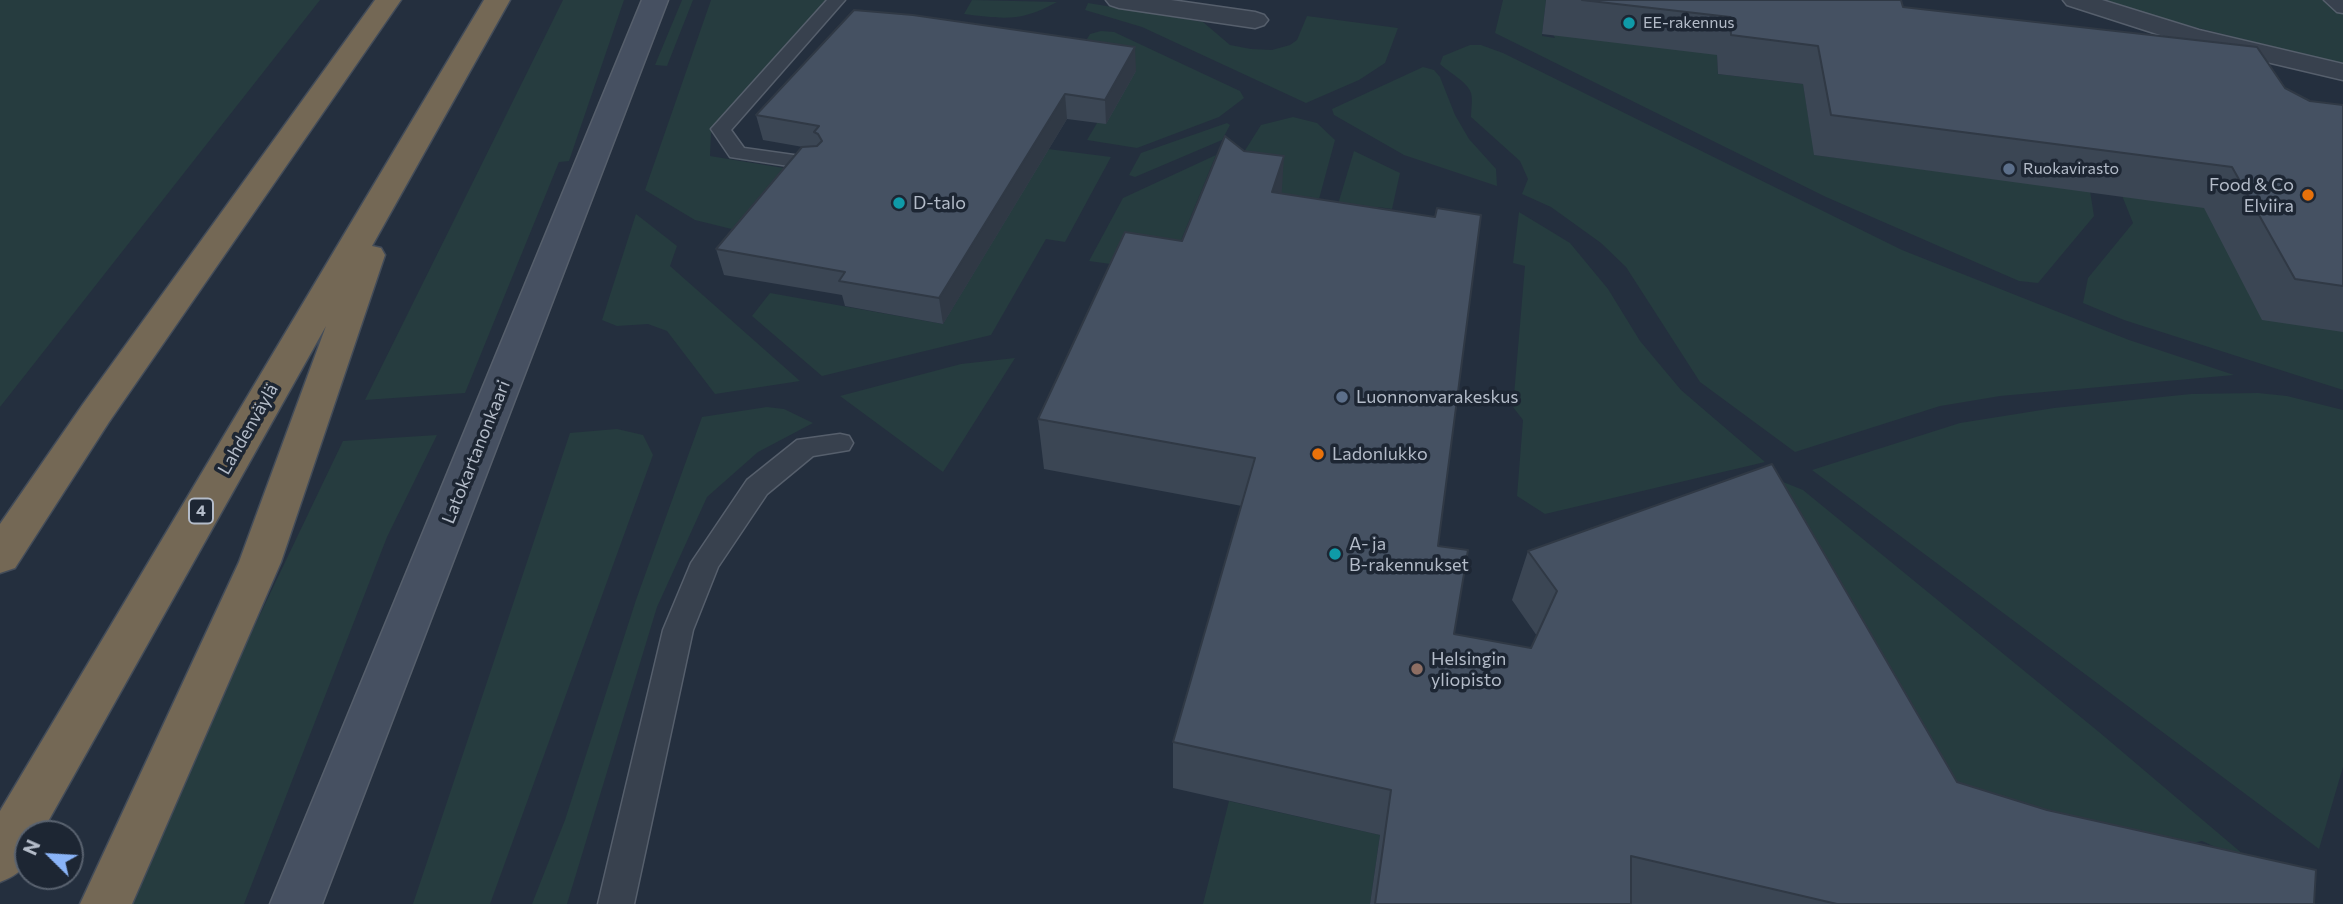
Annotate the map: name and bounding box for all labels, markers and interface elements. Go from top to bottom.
place label: EE-rakennus [1643,13,1735,33]
marker: EE-rakennus [1621,15,1637,31]
place label: Ruokavirasto [2023,159,2119,179]
marker: Ruokavirasto [2001,161,2017,177]
place label: Food & Co Elviira [2209,174,2294,216]
marker: Food & Co Elviira [2300,187,2316,203]
place label: D-talo [913,192,966,214]
marker: D-talo [891,195,907,211]
street label: Latokartanonkaari [437,377,515,527]
street label: Lahdenväylä [213,380,283,478]
place label: Luonnonvarakeskus [1356,386,1519,408]
marker: Luonnonvarakeskus [1334,389,1350,405]
place label: Ladonlukko [1332,443,1428,465]
marker: Ladonlukko [1310,446,1326,462]
road number: 4 [189,498,213,524]
place label: A- ja B-rakennukset [1349,533,1469,576]
marker: A- ja B-rakennukset [1327,546,1343,562]
place label: Helsingin yliopisto [1431,648,1506,690]
marker: Helsingin yliopisto [1409,661,1425,677]
north arrow [14,820,84,890]
text: N [18,836,45,858]

